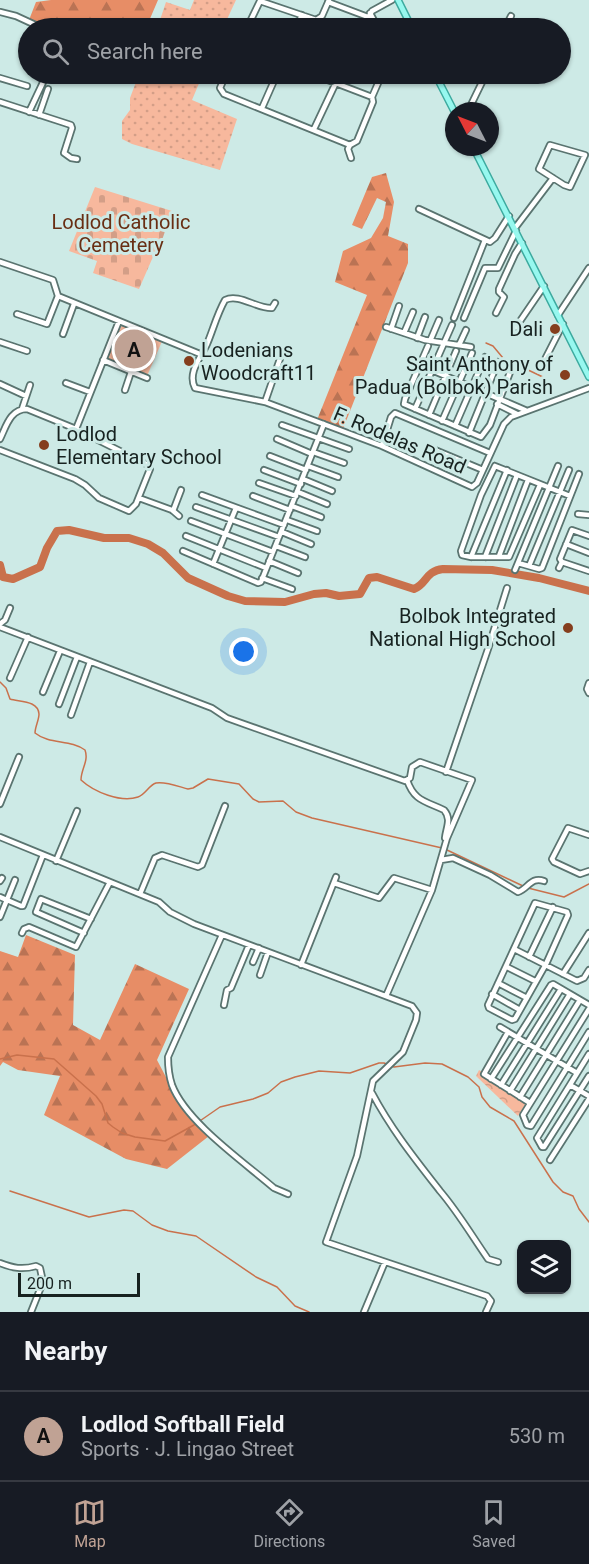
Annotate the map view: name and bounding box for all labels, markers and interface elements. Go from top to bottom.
search box [18,18,571,84]
icon: search [39,35,72,68]
text: Search here [87,39,203,64]
north arrow [445,102,499,156]
park label: Lodlod Catholic Cemetery [51,210,191,257]
place label: Dali [509,317,543,341]
marker: Dali [548,322,562,336]
pin: A [114,326,154,372]
place label: Lodenians Woodcraft11 [201,338,316,385]
place label: Saint Anthony of Padua (Bolbok) Parish [355,352,553,399]
marker: Lodenians Woodcraft11 [182,354,196,368]
marker: Saint Anthony of Padua (Bolbok) Parish [558,368,572,382]
street label: F. Rodelas Road [330,401,470,479]
place label: Lodlod Elementary School [56,422,222,469]
marker: Lodlod Elementary School [37,438,51,452]
place label: Bolbok Integrated National High School [369,604,556,651]
marker: Bolbok Integrated National High School [561,621,575,635]
your location [229,637,258,666]
map controls [517,1240,571,1294]
button: layers [517,1240,571,1294]
scale bar [18,1270,140,1298]
text: 200 m [27,1274,72,1293]
text: Nearby [24,1336,107,1366]
text: Lodlod Softball Field [81,1412,284,1437]
text: A [37,1424,50,1448]
text: 530 m [509,1424,565,1448]
text: Sports · J. Lingao Street [81,1437,294,1461]
tab: Map [73,1496,106,1551]
tab: Directions [253,1496,325,1551]
tab: Saved [472,1496,516,1551]

